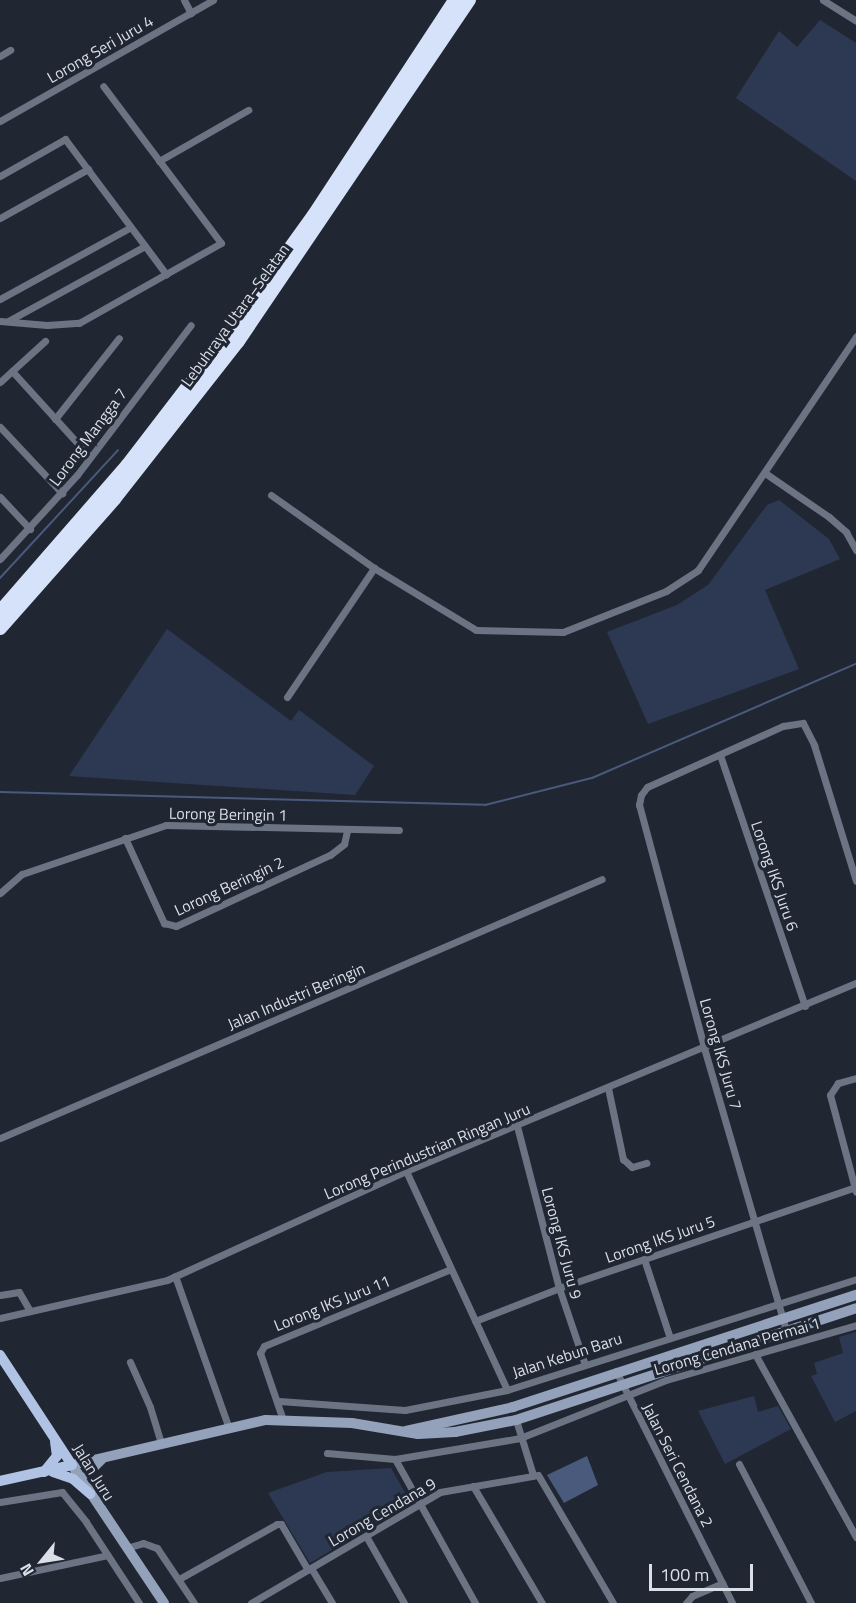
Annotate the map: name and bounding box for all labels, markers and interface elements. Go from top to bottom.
street label: Lorong Seri Juru 4 [44,11,156,87]
street label: Lebuhraya Utara–Selatan [177,240,293,390]
street label: Lorong Mangga 7 [45,384,131,490]
street label: Lorong Beringin 1 [169,803,287,825]
street label: Lorong IKS Juru 6 [747,818,803,934]
street label: Lorong Beringin 2 [171,852,287,920]
street label: Jalan Industri Beringin [224,958,368,1034]
street label: Lorong IKS Juru 7 [696,996,746,1112]
street label: Lorong Perindustrian Ringan Juru [321,1099,533,1203]
street label: Lorong IKS Juru 9 [538,1185,586,1301]
street label: Lorong IKS Juru 5 [602,1211,718,1267]
street label: Lorong IKS Juru 11 [271,1271,393,1335]
street label: Lorong Cendana Permai 1 [651,1313,823,1379]
street label: Jalan Kebun Baru [510,1328,624,1382]
street label: Jalan Seri Cendana 2 [638,1400,718,1530]
street label: Jalan Juru [69,1440,119,1504]
street label: Lorong Cendana 9 [325,1473,439,1551]
north arrow [12,1531,72,1591]
scale bar [652,1552,756,1590]
text: N [13,1559,40,1581]
text: 100 m [660,1561,709,1588]

